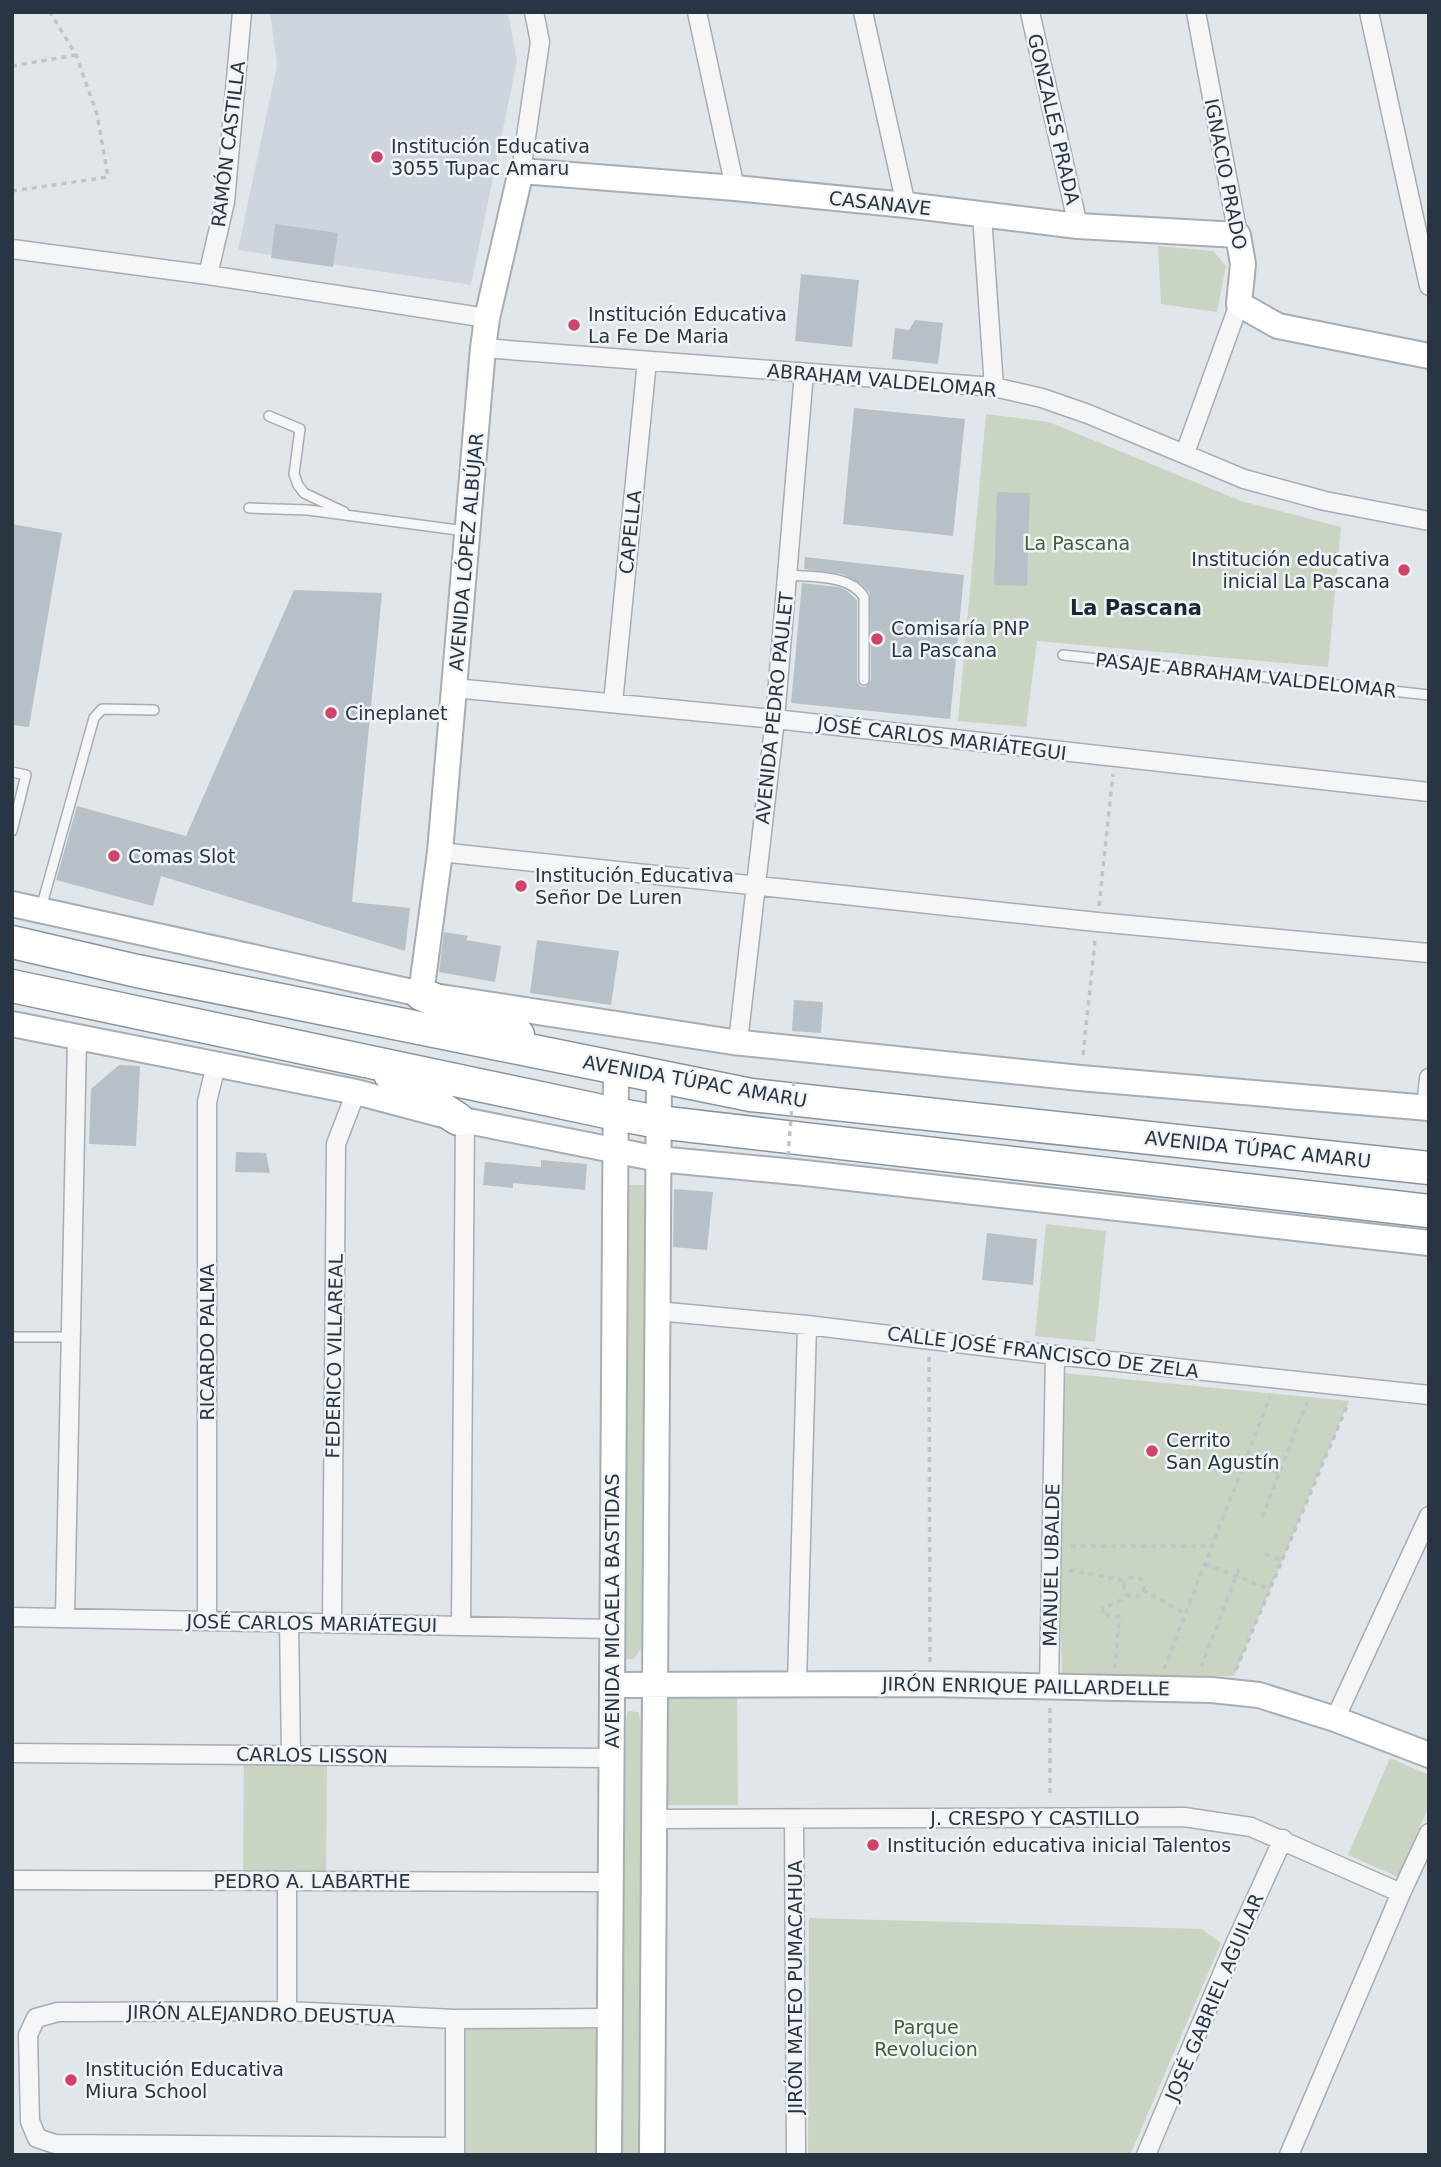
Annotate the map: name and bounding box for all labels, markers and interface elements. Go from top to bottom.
street label: GONZALES PRADA [1024,31,1084,207]
street label: RAMÓN CASTILLA [206,60,249,228]
street label: IGNACIO PRADO [1201,97,1251,251]
place label: Institución Educativa 3055 Tupac Amaru [391,135,590,179]
marker: Institución Educativa 3055 Tupac Amaru [369,149,385,165]
street label: CASANAVE [828,187,932,219]
place label: Institución Educativa La Fe De Maria [588,303,787,347]
marker: Institución Educativa La Fe De Maria [566,317,582,333]
street label: ABRAHAM VALDELOMAR [766,359,998,401]
street label: AVENIDA LÓPEZ ALBÚJAR [444,432,487,672]
street label: CAPELLA [615,489,645,575]
park label: La Pascana [1024,532,1130,554]
place label: Institución educativa inicial La Pascana [1191,548,1390,592]
marker: Institución educativa inicial La Pascana [1396,562,1412,578]
street label: AVENIDA PEDRO PAULET [751,590,797,825]
district label: La Pascana [1070,596,1202,620]
place label: Comisaría PNP La Pascana [891,617,1029,661]
marker: Comisaría PNP La Pascana [869,631,885,647]
street label: PASAJE ABRAHAM VALDELOMAR [1094,648,1398,702]
place label: Cineplanet [345,702,447,724]
marker: Cineplanet [323,705,339,721]
street label: JOSÉ CARLOS MARIÁTEGUI [815,712,1068,764]
place label: Comas Slot [128,845,235,867]
marker: Comas Slot [106,848,122,864]
place label: Institución Educativa Señor De Luren [535,864,734,908]
marker: Institución Educativa Señor De Luren [513,878,529,894]
street label: AVENIDA TÚPAC AMARU [581,1049,809,1112]
street label: AVENIDA TÚPAC AMARU [1144,1125,1372,1172]
street label: FEDERICO VILLAREAL [321,1253,347,1458]
street label: RICARDO PALMA [196,1263,218,1421]
street label: CALLE JOSÉ FRANCISCO DE ZELA [886,1322,1200,1382]
place label: Cerrito San Agustín [1166,1429,1280,1473]
marker: Cerrito San Agustín [1144,1443,1160,1459]
street label: AVENIDA MICAELA BASTIDAS [601,1474,623,1748]
street label: MANUEL UBALDE [1039,1483,1063,1647]
street label: JOSÉ CARLOS MARIÁTEGUI [185,1610,438,1636]
street label: JIRÓN ENRIQUE PAILLARDELLE [881,1671,1170,1700]
street label: CARLOS LISSON [236,1743,388,1767]
street label: J. CRESPO Y CASTILLO [929,1807,1140,1829]
place label: Institución educativa inicial Talentos [887,1834,1231,1856]
marker: Institución educativa inicial Talentos [865,1837,881,1853]
street label: JIRÓN MATEO PUMACAHUA [783,1860,806,2115]
street label: PEDRO A. LABARTHE [214,1870,410,1892]
street label: JOSÉ GABRIEL AGUILAR [1160,1890,1268,2105]
street label: JIRÓN ALEJANDRO DEUSTUA [126,2000,395,2027]
park label: Parque Revolucion [874,2016,978,2060]
place label: Institución Educativa Miura School [85,2058,284,2102]
marker: Institución Educativa Miura School [63,2072,79,2088]

